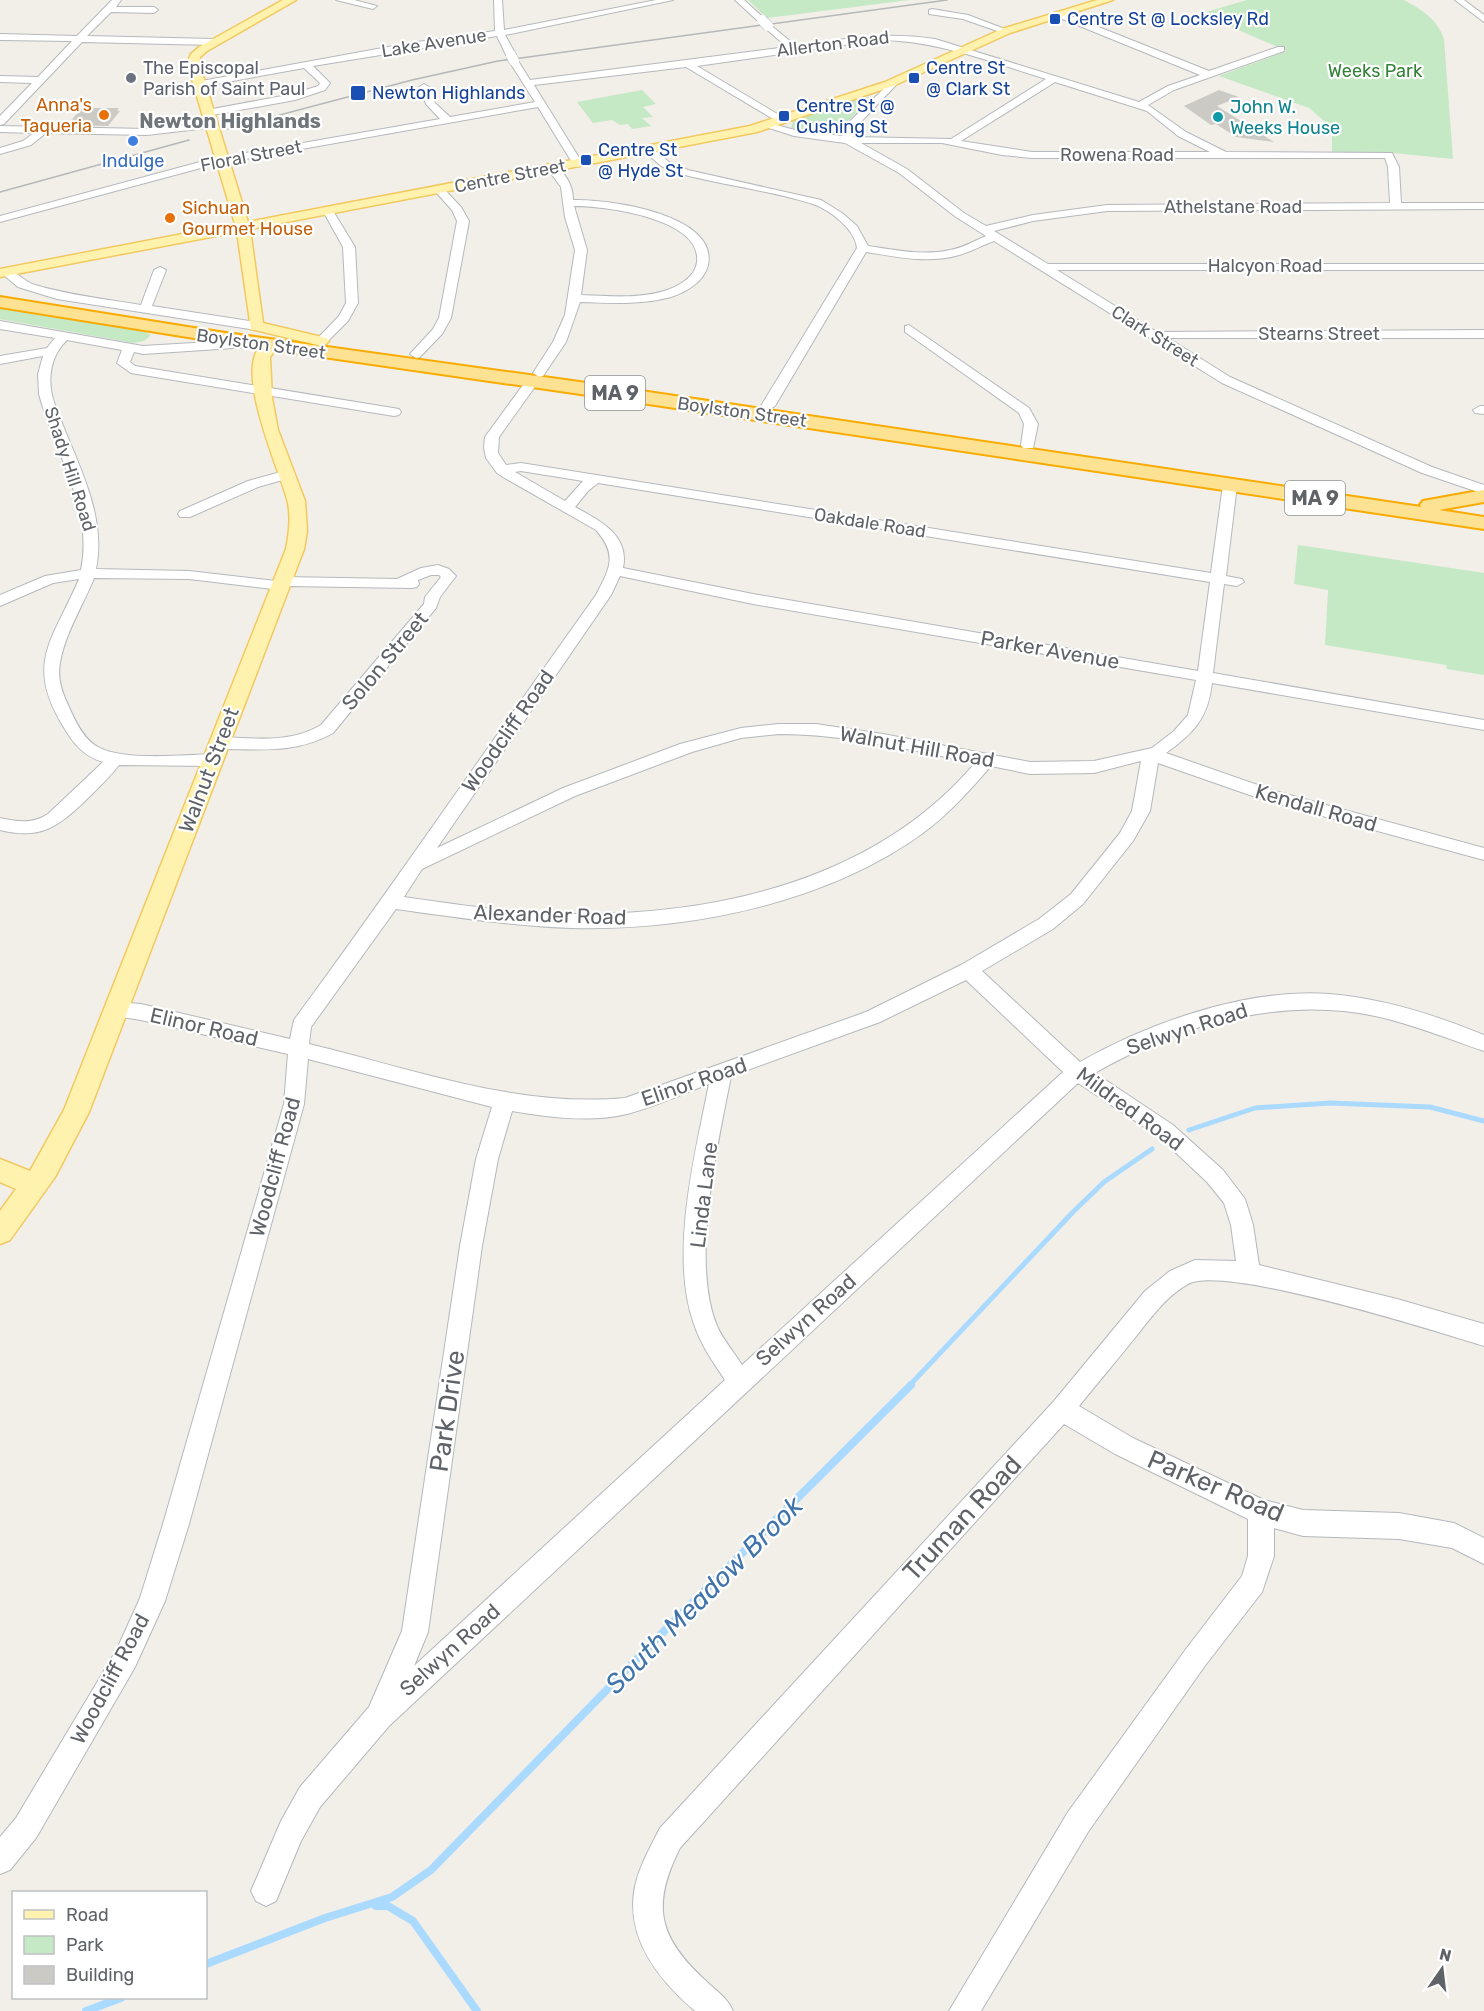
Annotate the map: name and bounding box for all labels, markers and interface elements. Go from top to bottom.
place label: Centre St @ Locksley Rd [1067,8,1269,30]
marker: Centre St @ Locksley Rd [1048,12,1062,26]
street label: Lake Avenue [380,24,488,62]
street label: Allerton Road [776,26,890,62]
place label: The Episcopal Parish of Saint Paul [143,57,305,100]
place label: Centre St @ Clark St [926,57,1010,100]
park label: Weeks Park [1328,60,1423,82]
marker: The Episcopal Parish of Saint Paul [124,71,138,85]
marker: Centre St @ Clark St [907,71,921,85]
place label: Newton Highlands [372,82,526,104]
marker: Newton Highlands [349,84,367,102]
place label: Anna's Taqueria [21,94,92,137]
place label: Centre St @ Cushing St [796,95,895,138]
place label: John W. Weeks House [1230,96,1340,139]
marker: Anna's Taqueria [97,108,111,122]
district label: Newton Highlands [139,109,321,133]
marker: Centre St @ Cushing St [777,109,791,123]
marker: John W. Weeks House [1211,110,1225,124]
marker: Indulge [126,134,140,148]
street label: Floral Street [199,135,303,177]
place label: Centre St @ Hyde St [598,139,683,182]
street label: Rowena Road [1060,144,1174,166]
place label: Indulge [102,150,164,172]
marker: Centre St @ Hyde St [579,153,593,167]
street label: Centre Street [452,154,568,198]
street label: Athelstane Road [1164,196,1302,218]
place label: Sichuan Gourmet House [182,197,313,240]
marker: Sichuan Gourmet House [163,211,177,225]
street label: Halcyon Road [1208,255,1322,277]
street label: Clark Street [1107,301,1203,371]
street label: Stearns Street [1258,323,1380,345]
street label: Boylston Street [195,324,327,364]
road number: MA 9 [585,376,645,410]
street label: Boylston Street [676,392,808,432]
street label: Shady Hill Road [39,404,101,534]
road number: MA 9 [1285,481,1345,515]
street label: Oakdale Road [812,503,928,543]
street label: Solon Street [336,606,433,715]
street label: Parker Avenue [979,625,1121,674]
street label: Woodcliff Road [456,665,559,797]
street label: Walnut Street [173,703,244,836]
street label: Walnut Hill Road [838,721,997,772]
street label: Kendall Road [1252,778,1380,837]
street label: Alexander Road [473,899,627,930]
street label: Selwyn Road [1123,997,1251,1060]
street label: Elinor Road [148,1002,261,1051]
street label: Elinor Road [638,1052,750,1111]
street label: Mildred Road [1072,1061,1189,1156]
street label: Woodcliff Road [244,1094,305,1240]
street label: Linda Lane [685,1140,722,1249]
street label: Selwyn Road [750,1268,861,1371]
street label: Park Drive [424,1348,471,1474]
street label: Parker Road [1143,1444,1289,1529]
street label: Truman Road [897,1449,1028,1587]
water label: South Meadow Brook [598,1489,810,1701]
street label: Selwyn Road [394,1598,505,1701]
street label: Woodcliff Road [65,1609,154,1748]
legend [12,1891,207,1999]
text: Road [66,1904,109,1926]
text: Park [66,1934,104,1956]
north arrow [1412,1939,1472,1999]
text: N [1438,1944,1453,1966]
text: Building [66,1964,134,1986]

